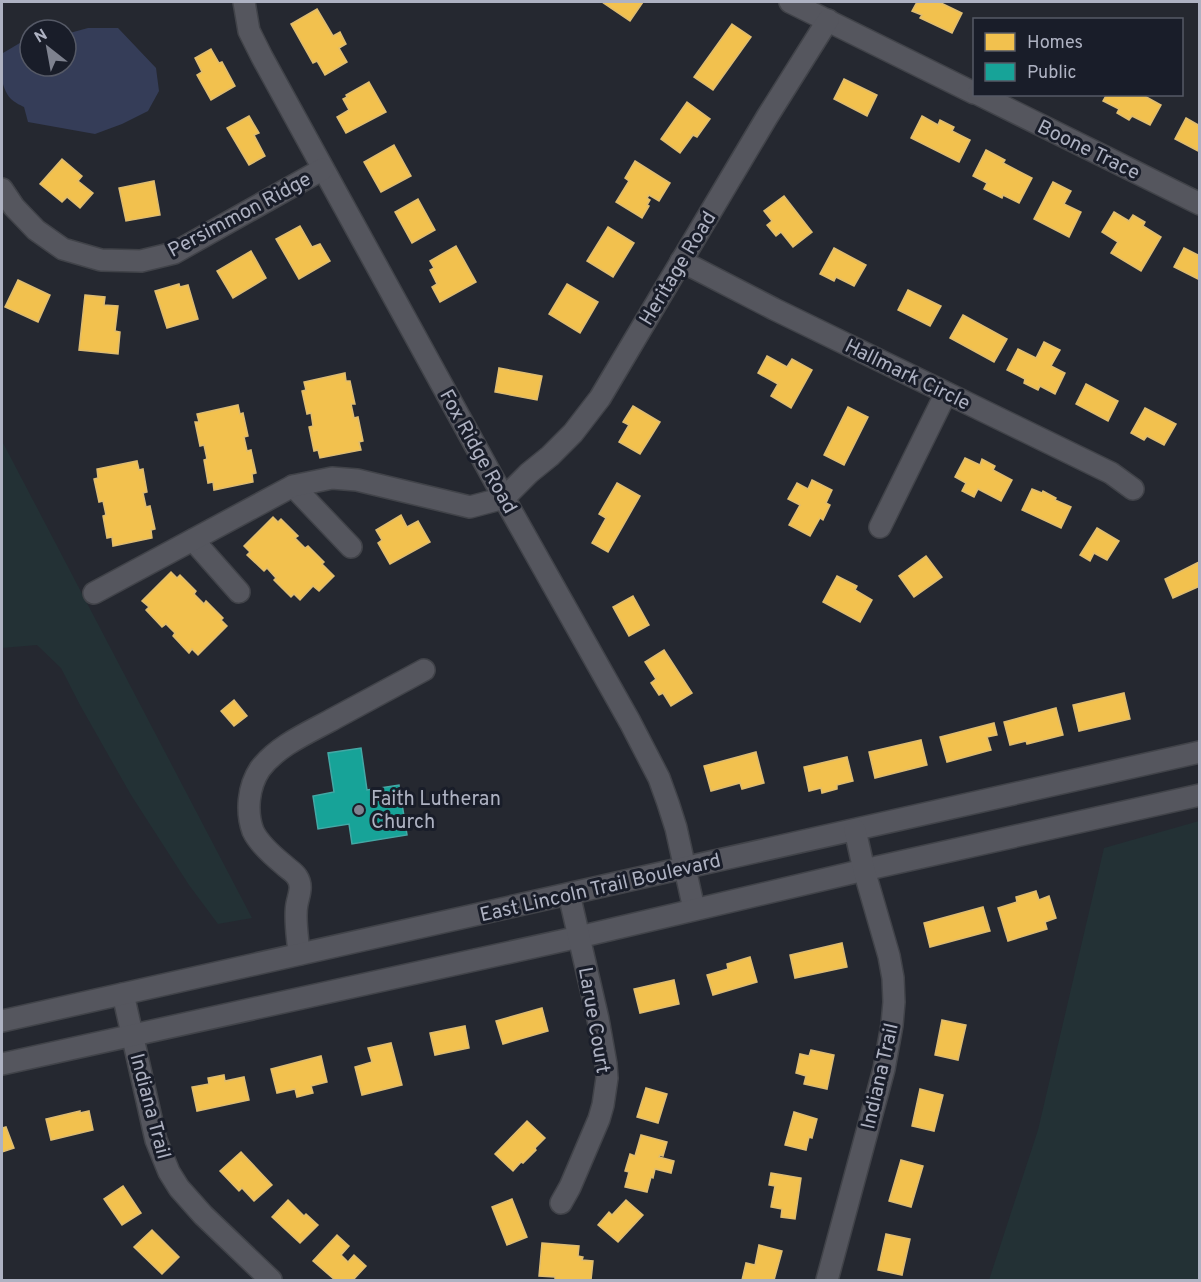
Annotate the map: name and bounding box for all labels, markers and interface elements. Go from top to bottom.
north arrow [18,18,78,78]
legend [973,18,1183,96]
text: N [31,25,51,48]
text: Homes [1027,32,1083,55]
text: Public [1027,62,1077,85]
street label: Boone Trace [1032,115,1144,187]
street label: Persimmon Ridge [164,167,316,264]
street label: Heritage Road [634,207,723,331]
street label: Hallmark Circle [840,334,974,417]
street label: Fox Ridge Road [432,385,522,519]
place label: Faith Lutheran Church [371,787,501,836]
marker: Faith Lutheran Church [352,803,366,817]
street label: East Lincoln Trail Boulevard [477,849,724,929]
street label: Larue Court [571,965,615,1075]
street label: Indiana Trail [856,1021,906,1132]
street label: Indiana Trail [123,1051,176,1162]

